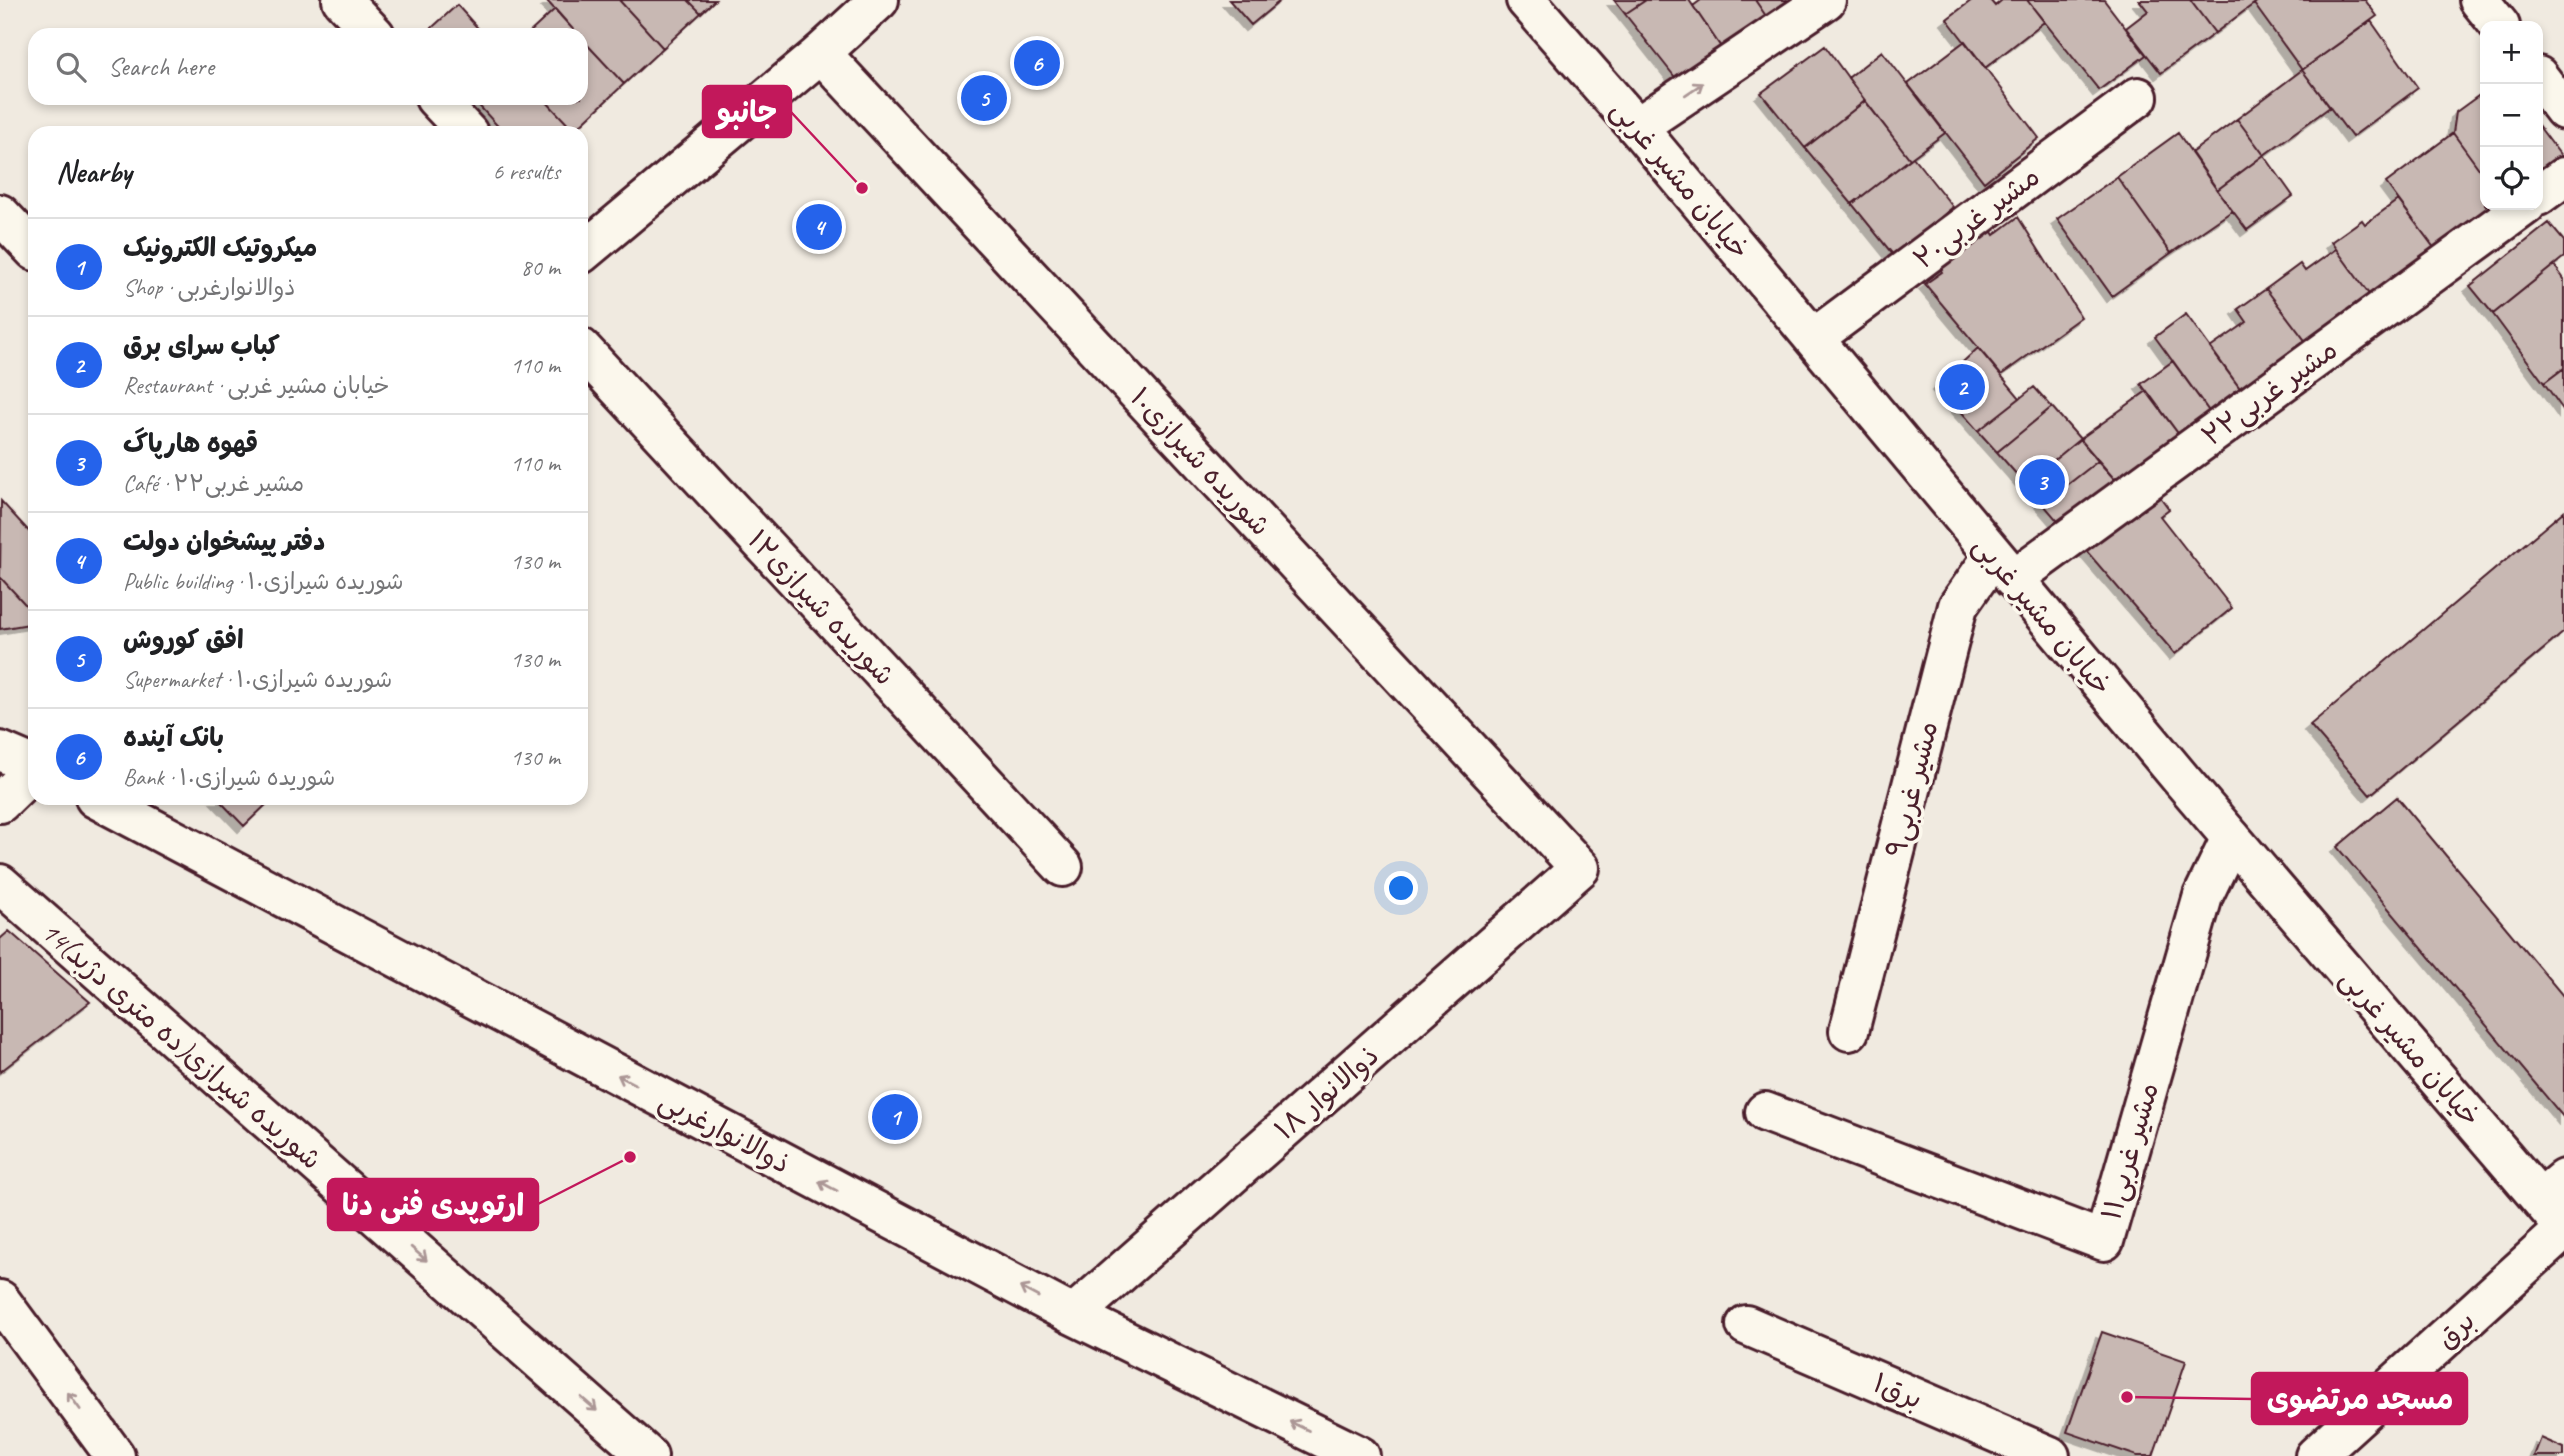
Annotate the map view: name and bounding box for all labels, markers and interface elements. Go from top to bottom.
map controls [2480,21,2543,210]
button: + [2480,21,2543,84]
search box [28,28,588,105]
pin: 6 [1014,37,1060,89]
icon: search [52,48,90,86]
text: Search here [108,50,214,83]
pin: 5 [961,72,1007,124]
one-way arrow [1684,82,1703,96]
button: − [2480,84,2543,147]
callout: جانبو [703,86,791,137]
text: جانبو [715,93,777,131]
street label: خیابان مشیر غربی [1604,93,1757,266]
button: locate [2480,147,2543,210]
text: Nearby [56,153,132,191]
text: 6 results [493,157,560,186]
street label: مشیر غربی۲۰ [1906,158,2046,276]
pin: 4 [796,201,842,253]
text: میکروتیک الکترونیک [123,231,317,264]
text: 1 [74,253,84,282]
text: 80 m [521,253,560,282]
text: Shop · ذوالانوارغربی [123,273,295,302]
text: کباب سرای برق [123,329,280,362]
street label: مشیر غربی۲۲ [2195,331,2344,453]
text: 2 [74,351,84,380]
text: 110 m [511,351,560,380]
pin: 2 [1939,361,1985,413]
text: Restaurant · خیابان مشیر غربی [123,371,390,400]
street label: ۱۰شوریده شیرازی [1123,380,1278,543]
text: قهوه هارپاگ [123,427,258,460]
text: 3 [74,449,84,478]
text: 110 m [511,449,560,478]
pin: 3 [2019,456,2065,508]
text: Café · مشیر غربی۲۲ [123,469,304,498]
street label: شوریده شیرازی۱۲ [741,522,903,692]
text: دفتر پیشخوان دولت [123,525,325,558]
street label: خیابان مشیر غربی [1966,529,2119,702]
text: 4 [74,547,84,576]
text: 130 m [511,547,560,576]
text: Public building · ۱۰شوریده شیرازی [123,567,404,596]
text: افق کوروش [123,623,244,656]
text: 5 [74,645,84,674]
text: 130 m [511,645,560,674]
text: Supermarket · ۱۰شوریده شیرازی [123,665,392,694]
street label: مشیر غربی۹ [1878,718,1945,861]
text: بانک آینده [123,721,224,754]
text: 6 [74,743,84,772]
text: 130 m [511,743,560,772]
text: Bank · ۱۰شوریده شیرازی [123,763,335,792]
your location [1384,871,1418,905]
street label: 14شوریده شیرازی(ده متری دژبد) [34,914,329,1177]
street label: خیابان مشیر غربی [2333,961,2489,1133]
street label: ذوالانوار ۱۸ [1267,1038,1386,1147]
one-way arrow [617,1072,638,1086]
street label: مشیر غربی۱۱ [2093,1078,2166,1224]
street label: ذوالانوارغربی [653,1082,796,1181]
pin: 1 [872,1091,918,1143]
callout: ارتوپدی فنی دنا [328,1179,538,1230]
one-way arrow [818,1179,839,1192]
text: ارتوپدی فنی دنا [342,1186,524,1224]
one-way arrow [409,1246,427,1262]
one-way arrow [1020,1285,1040,1299]
street label: برق [2429,1303,2482,1356]
street label: برق۱ [1868,1365,1928,1416]
callout: مسجد مرتضوی [2252,1373,2467,1424]
text: مسجد مرتضوی [2267,1380,2453,1418]
one-way arrow [67,1392,82,1411]
one-way arrow [580,1396,597,1413]
one-way arrow [1289,1419,1310,1432]

